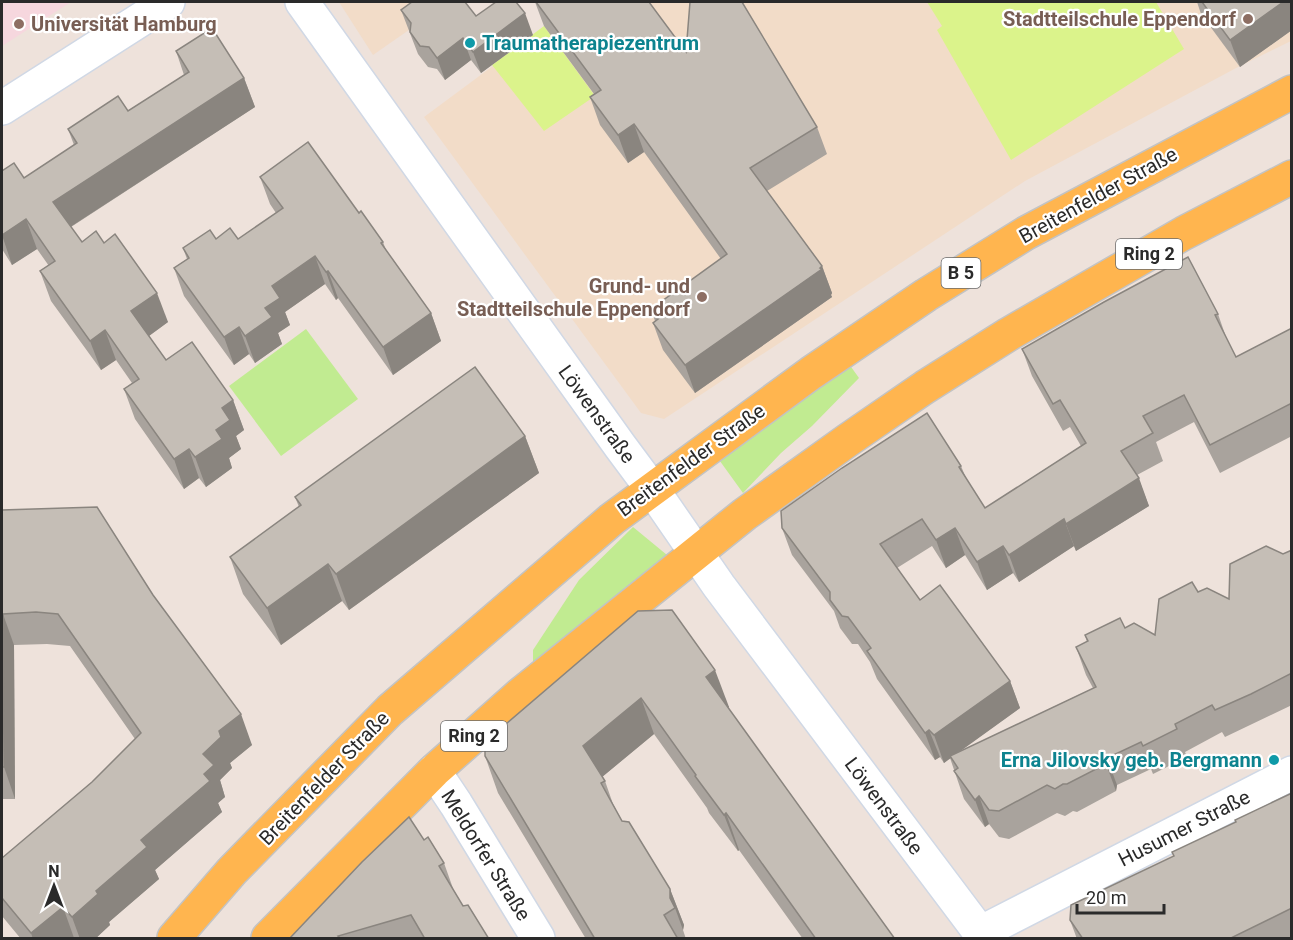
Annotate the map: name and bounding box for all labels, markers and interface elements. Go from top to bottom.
place label: Stadtteilschule Eppendorf [1003,7,1237,31]
place label: Universität Hamburg [31,12,217,36]
marker: Stadtteilschule Eppendorf [1241,12,1255,26]
marker: Universität Hamburg [12,17,26,31]
place label: Traumatherapiezentrum [482,31,699,55]
marker: Traumatherapiezentrum [463,36,477,50]
street label: Breitenfelder Straße [1015,142,1181,248]
road number: Ring 2 [1116,239,1182,269]
road number: B 5 [942,258,980,288]
place label: Grund- und Stadtteilschule Eppendorf [457,274,691,321]
marker: Grund- und Stadtteilschule Eppendorf [695,290,709,304]
street label: Löwenstraße [553,360,641,468]
street label: Breitenfelder Straße [612,398,770,522]
street label: Breitenfelder Straße [254,706,394,850]
road number: Ring 2 [441,721,507,751]
place label: Erna Jilovsky geb. Bergmann [1001,748,1262,772]
street label: Löwenstraße [840,753,928,859]
marker: Erna Jilovsky geb. Bergmann [1267,753,1281,767]
street label: Husumer Straße [1114,784,1254,872]
street label: Meldorfer Straße [436,785,536,925]
north arrow [24,856,84,916]
text: N [48,862,60,881]
scale bar [1077,877,1164,915]
text: 20 m [1086,887,1126,908]

